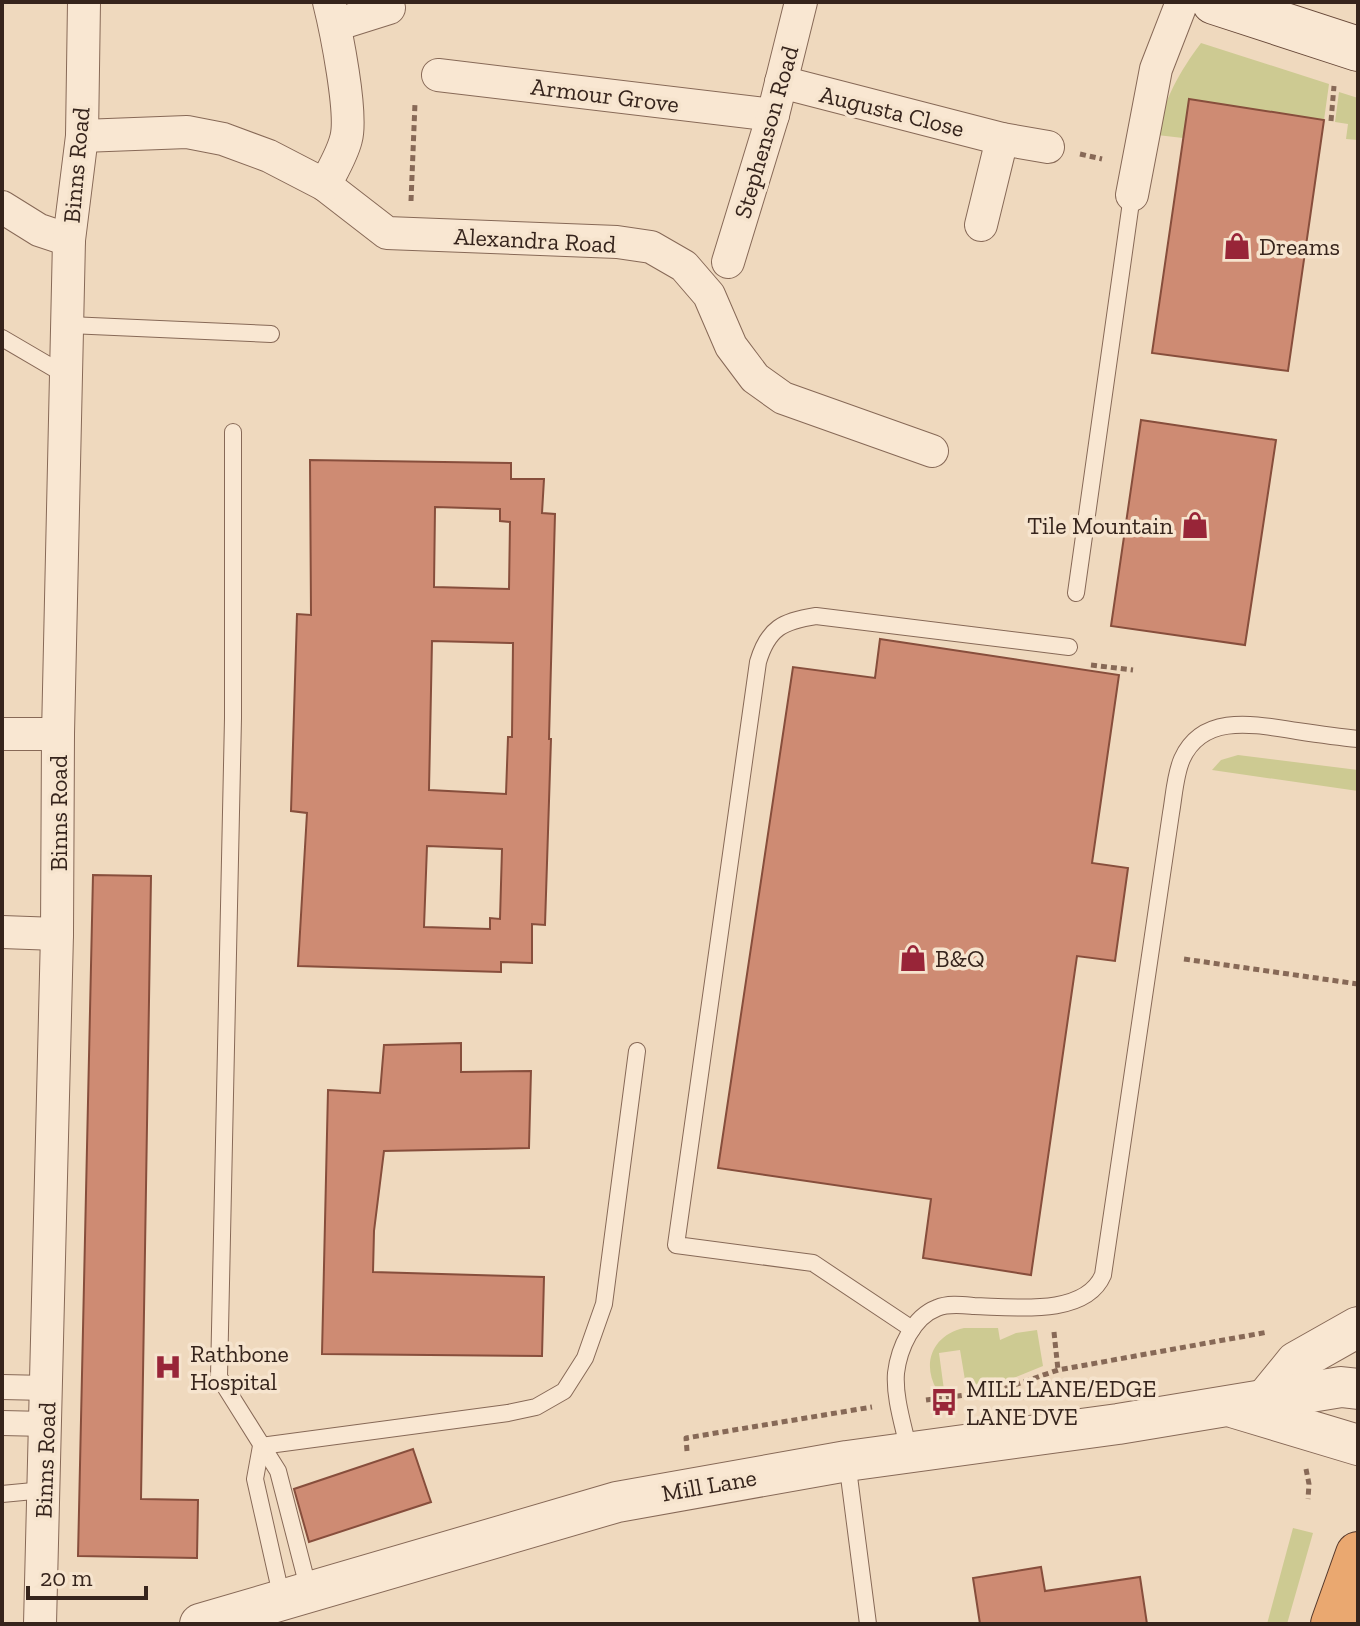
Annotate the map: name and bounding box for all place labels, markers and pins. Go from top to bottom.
shop icon: Dreams [1222,231,1252,261]
place label: Dreams [1259,232,1340,261]
shop icon: Tile Mountain [1180,510,1210,540]
place label: Tile Mountain [1027,511,1173,540]
shop icon: B&Q [898,943,928,973]
place label: B&Q [935,944,985,973]
place label: Rathbone Hospital [190,1339,289,1396]
hospital icon: Rathbone Hospital [153,1352,183,1382]
place label: MILL LANE/EDGE LANE DVE [966,1374,1156,1431]
bus stop icon: MILL LANE/EDGE LANE DVE [929,1387,959,1417]

